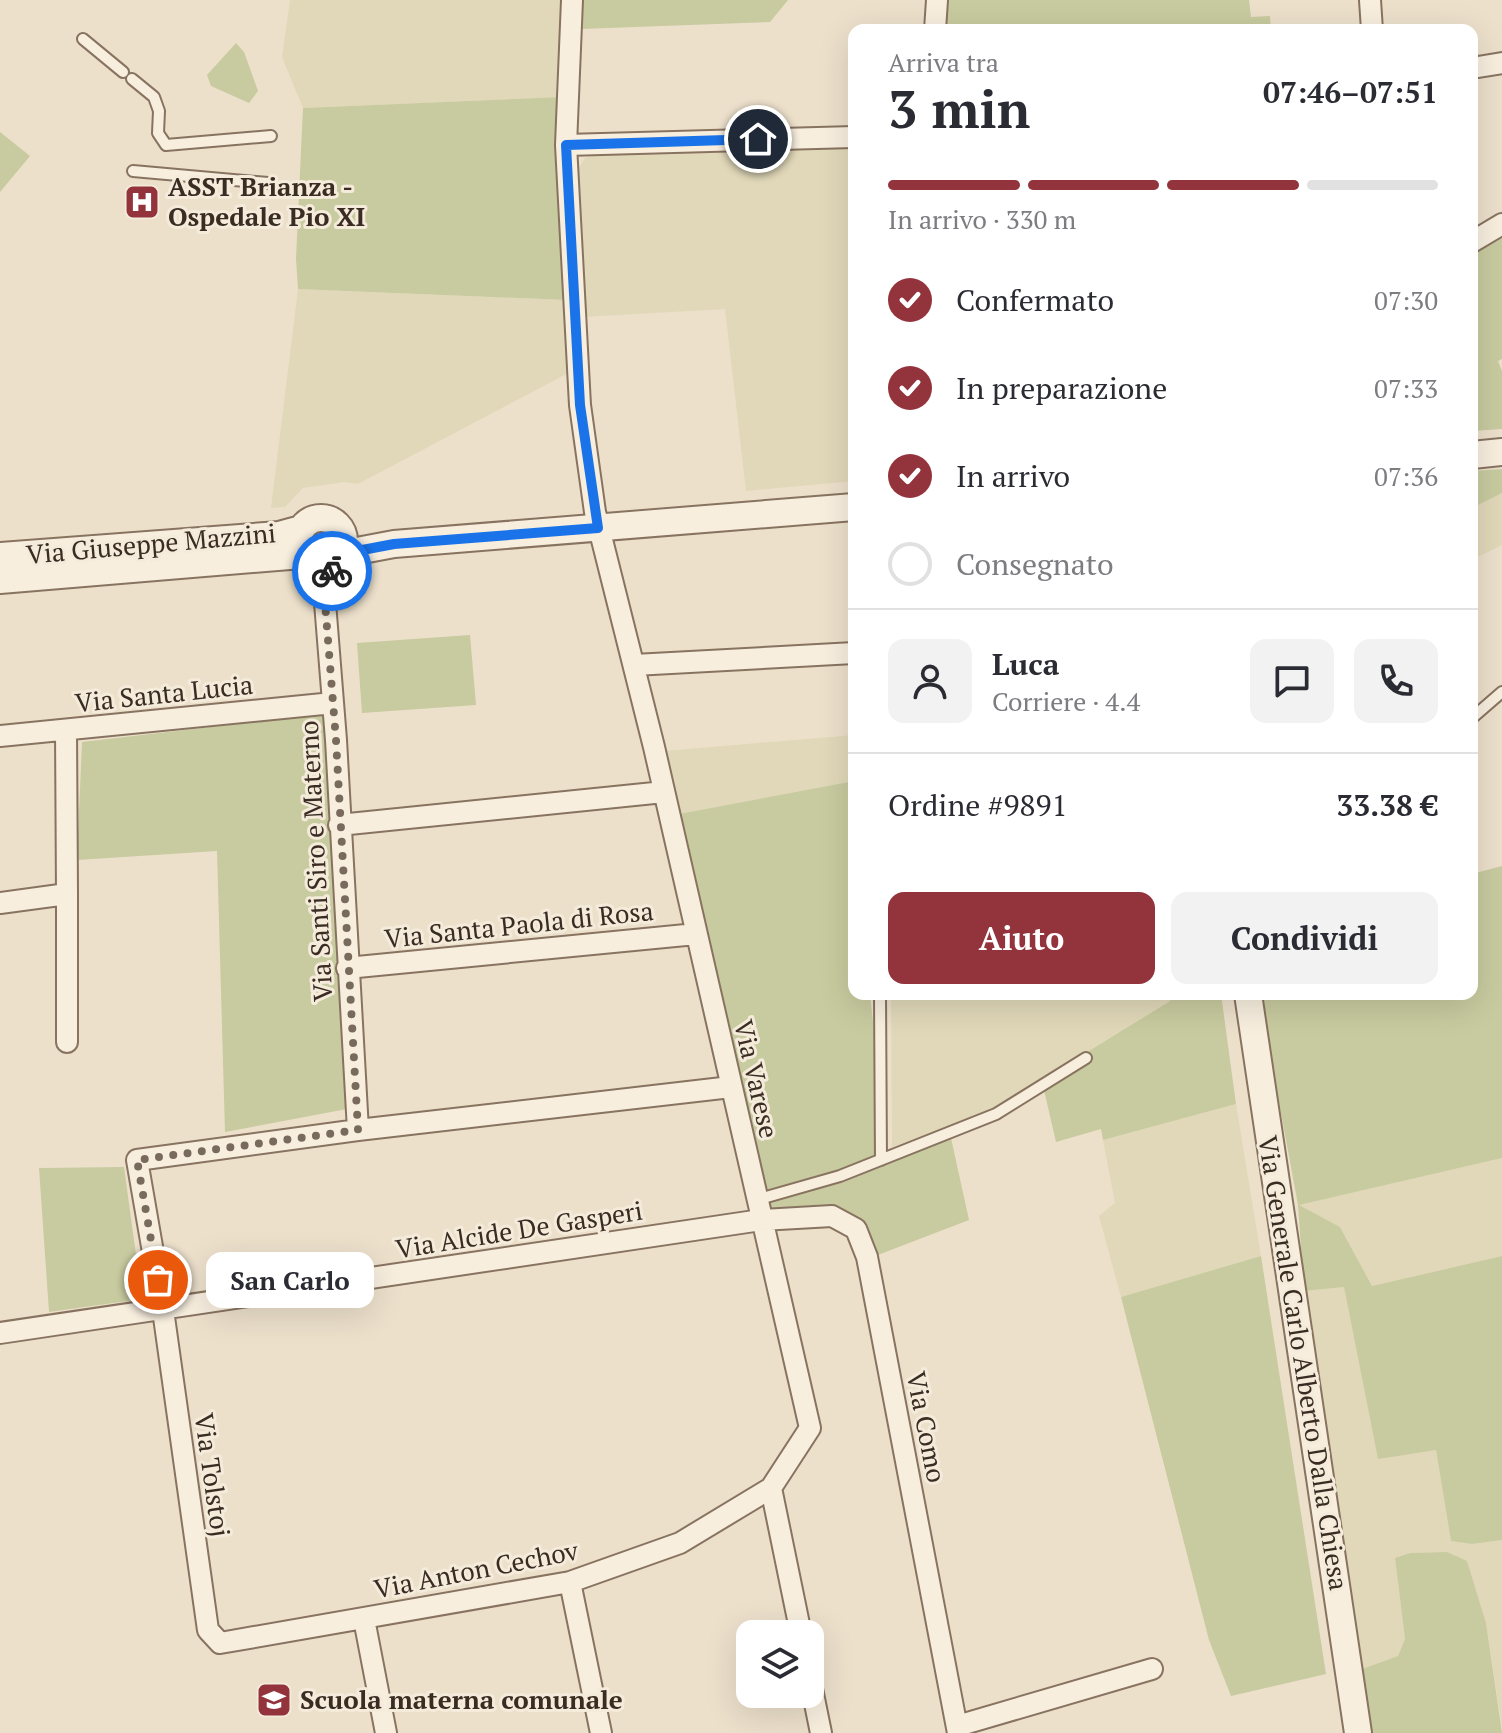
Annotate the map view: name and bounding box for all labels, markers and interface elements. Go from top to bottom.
text: Arriva tra [888,45,999,79]
text: 07:46–07:51 [1263,72,1438,112]
text: 3 min [888,74,1030,143]
pin [724,105,792,173]
icon: home [736,117,780,161]
place label: ASST Brianza - Ospedale Pio XI [168,169,365,233]
hospital icon: ASST Brianza - Ospedale Pio XI [123,183,161,221]
text: In arrivo · 330 m [888,202,1076,236]
icon: check [888,278,932,322]
text: Confermato [956,280,1114,320]
text: 07:30 [1374,283,1438,317]
icon: check [888,366,932,410]
text: In preparazione [956,368,1167,408]
text: 07:33 [1374,371,1438,405]
icon: check [888,454,932,498]
text: In arrivo [956,456,1070,496]
text: 07:36 [1374,459,1438,493]
street label: Via Giuseppe Mazzini [25,515,277,571]
courier [292,531,372,611]
text: Consegnato [956,544,1114,584]
icon: bike [310,549,354,593]
button: person [888,639,972,723]
button: chat [1250,639,1334,723]
button: phone [1354,639,1438,723]
text: Luca [992,644,1059,684]
street label: Via Santa Lucia [73,667,255,719]
text: Corriere · 4.4 [992,684,1140,718]
street label: Via Santi Siro e Materno [291,720,339,1002]
text: Ordine #9891 [888,785,1068,825]
text: 33.38 € [1336,785,1438,825]
button: Aiuto [888,892,1155,984]
button: Condividi [1171,892,1438,984]
street label: Via Santa Paola di Rosa [383,893,655,955]
street label: Via Varese [727,1016,787,1141]
street label: Via Generale Carlo Alberto Dalla Chiesa [1251,1133,1357,1593]
street label: Via Alcide De Gasperi [393,1193,645,1265]
pin [124,1246,192,1314]
callout: San Carlo [206,1252,374,1308]
icon: bag [136,1258,180,1302]
text: San Carlo [230,1263,350,1297]
street label: Via Como [900,1368,954,1485]
street label: Via Tolstoj [187,1411,238,1539]
street label: Via Anton Cechov [371,1532,582,1605]
map controls [736,1620,824,1708]
button: layers [736,1620,824,1708]
school or university icon: Scuola materna comunale [255,1681,293,1719]
place label: Scuola materna comunale [300,1682,623,1716]

